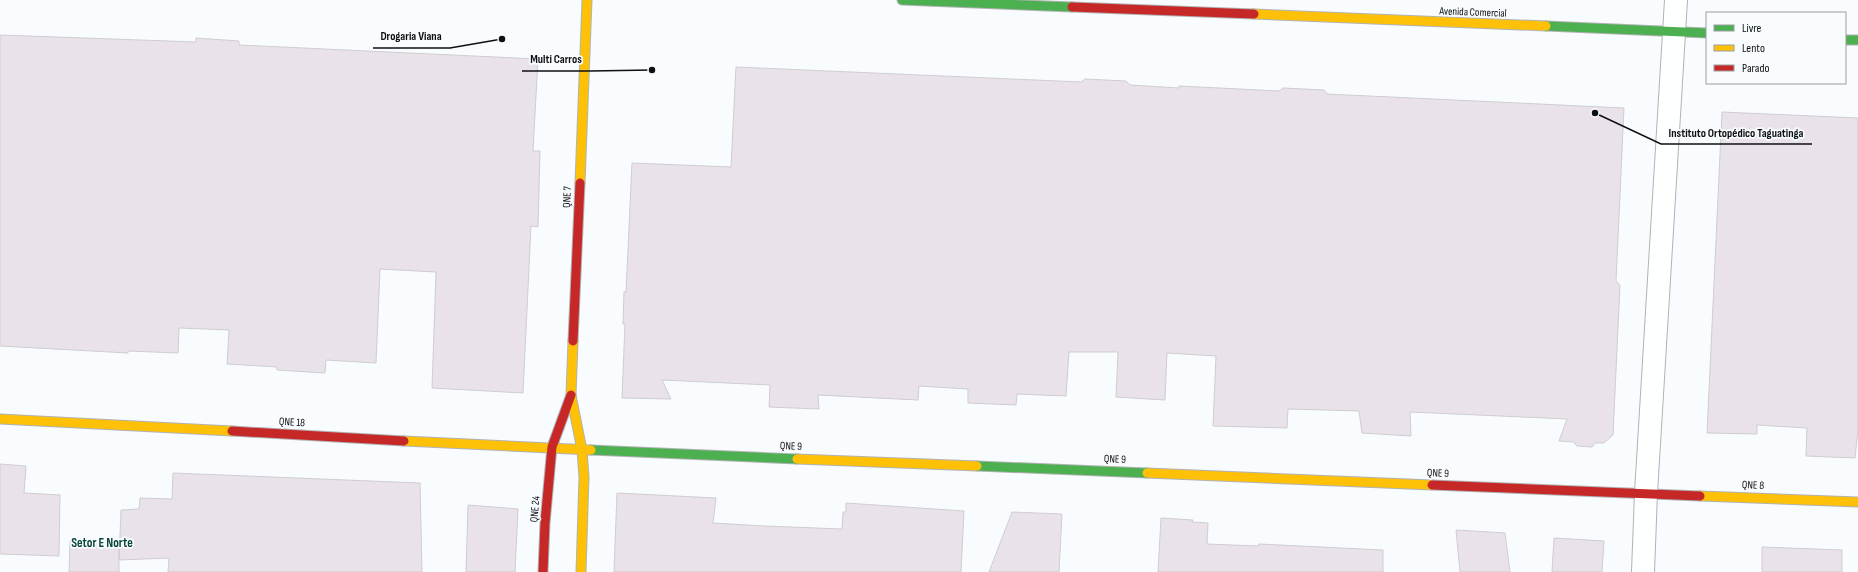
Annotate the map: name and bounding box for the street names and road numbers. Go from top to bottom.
street label: Avenida Comercial [1438,4,1507,20]
street label: QNE 7 [560,185,574,208]
street label: QNE 18 [279,415,305,429]
street label: QNE 9 [780,439,802,453]
street label: QNE 9 [1104,452,1126,466]
street label: QNE 9 [1427,466,1449,480]
street label: QNE 8 [1742,478,1764,492]
street label: QNE 24 [527,495,543,523]

